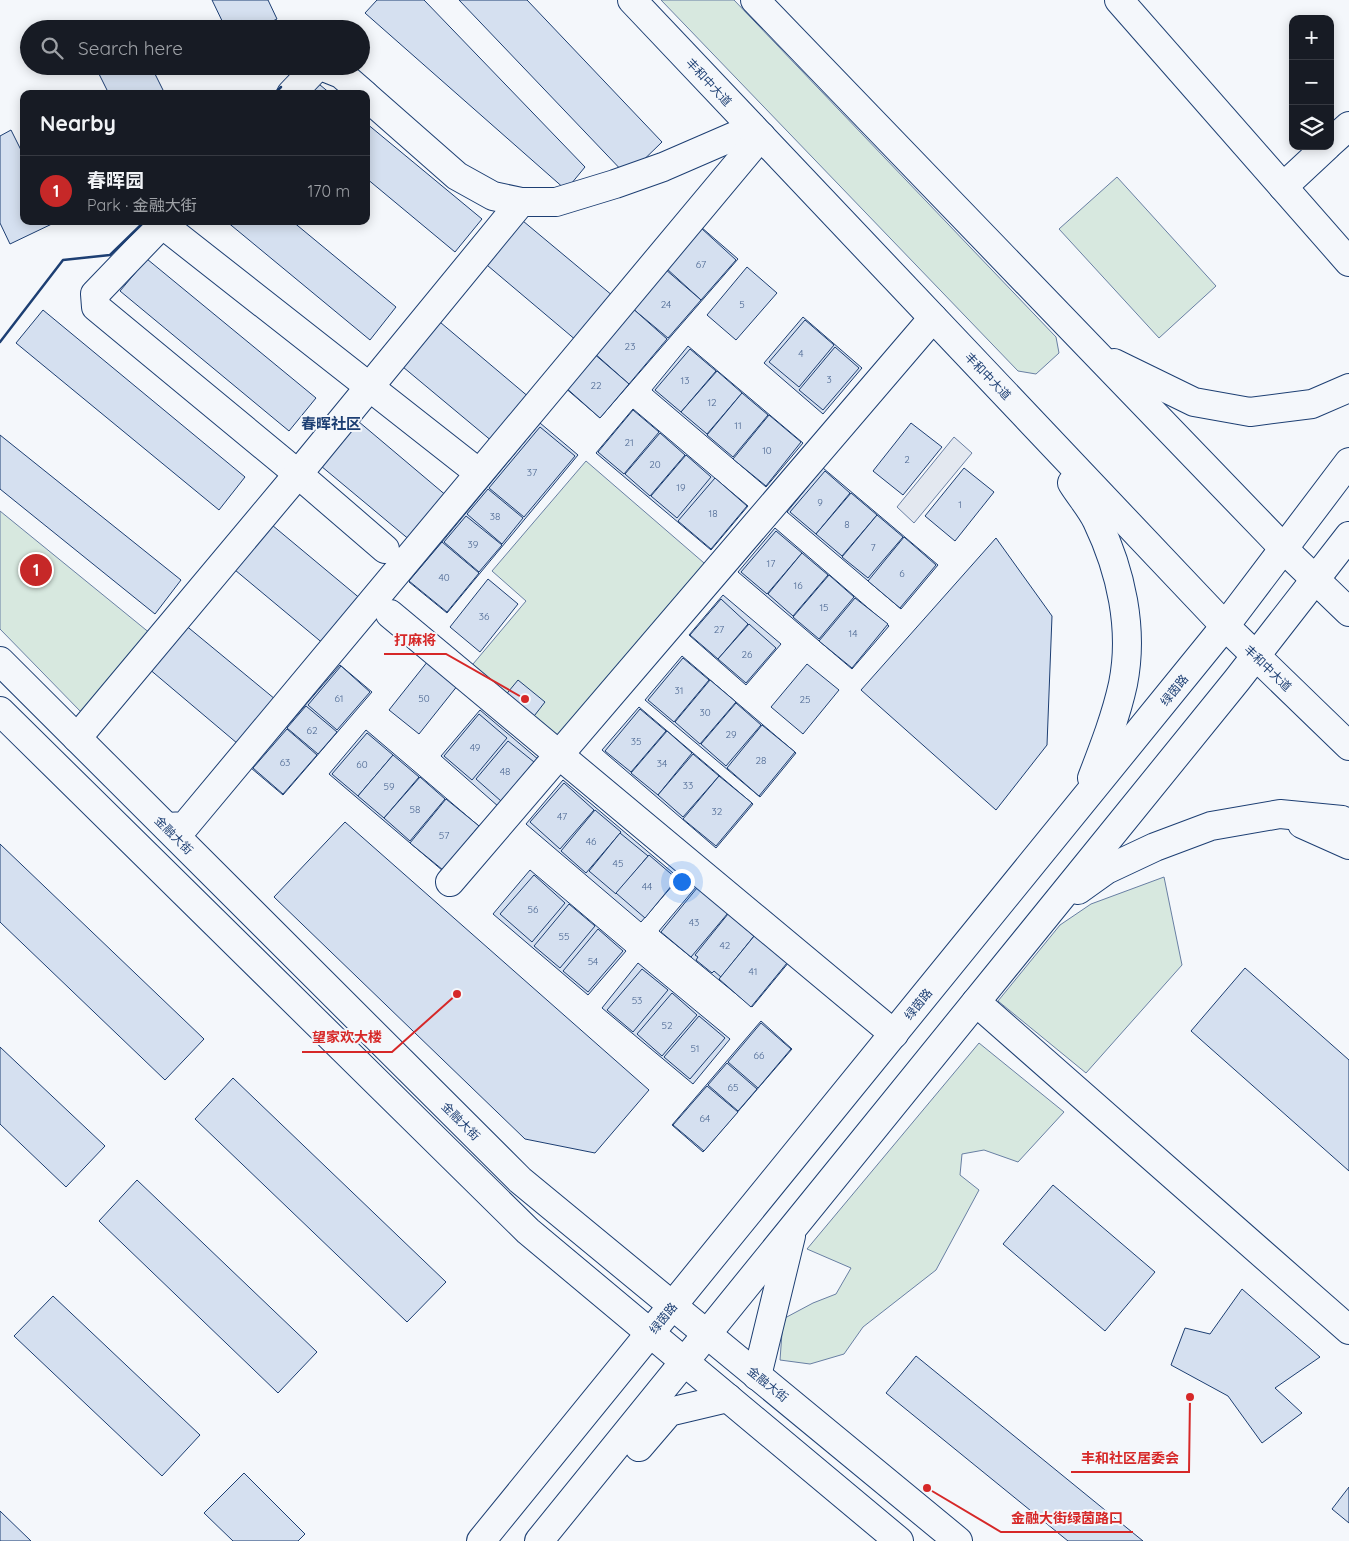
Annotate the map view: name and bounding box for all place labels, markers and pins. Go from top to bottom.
pin: 1 [20,551,52,589]
callout: 打麻将 [384,625,446,654]
callout: 望家欢大楼 [302,1023,392,1052]
callout: 丰和社区居委会 [1071,1443,1189,1472]
callout: 金融大街绿茵路口 [1001,1503,1133,1532]

